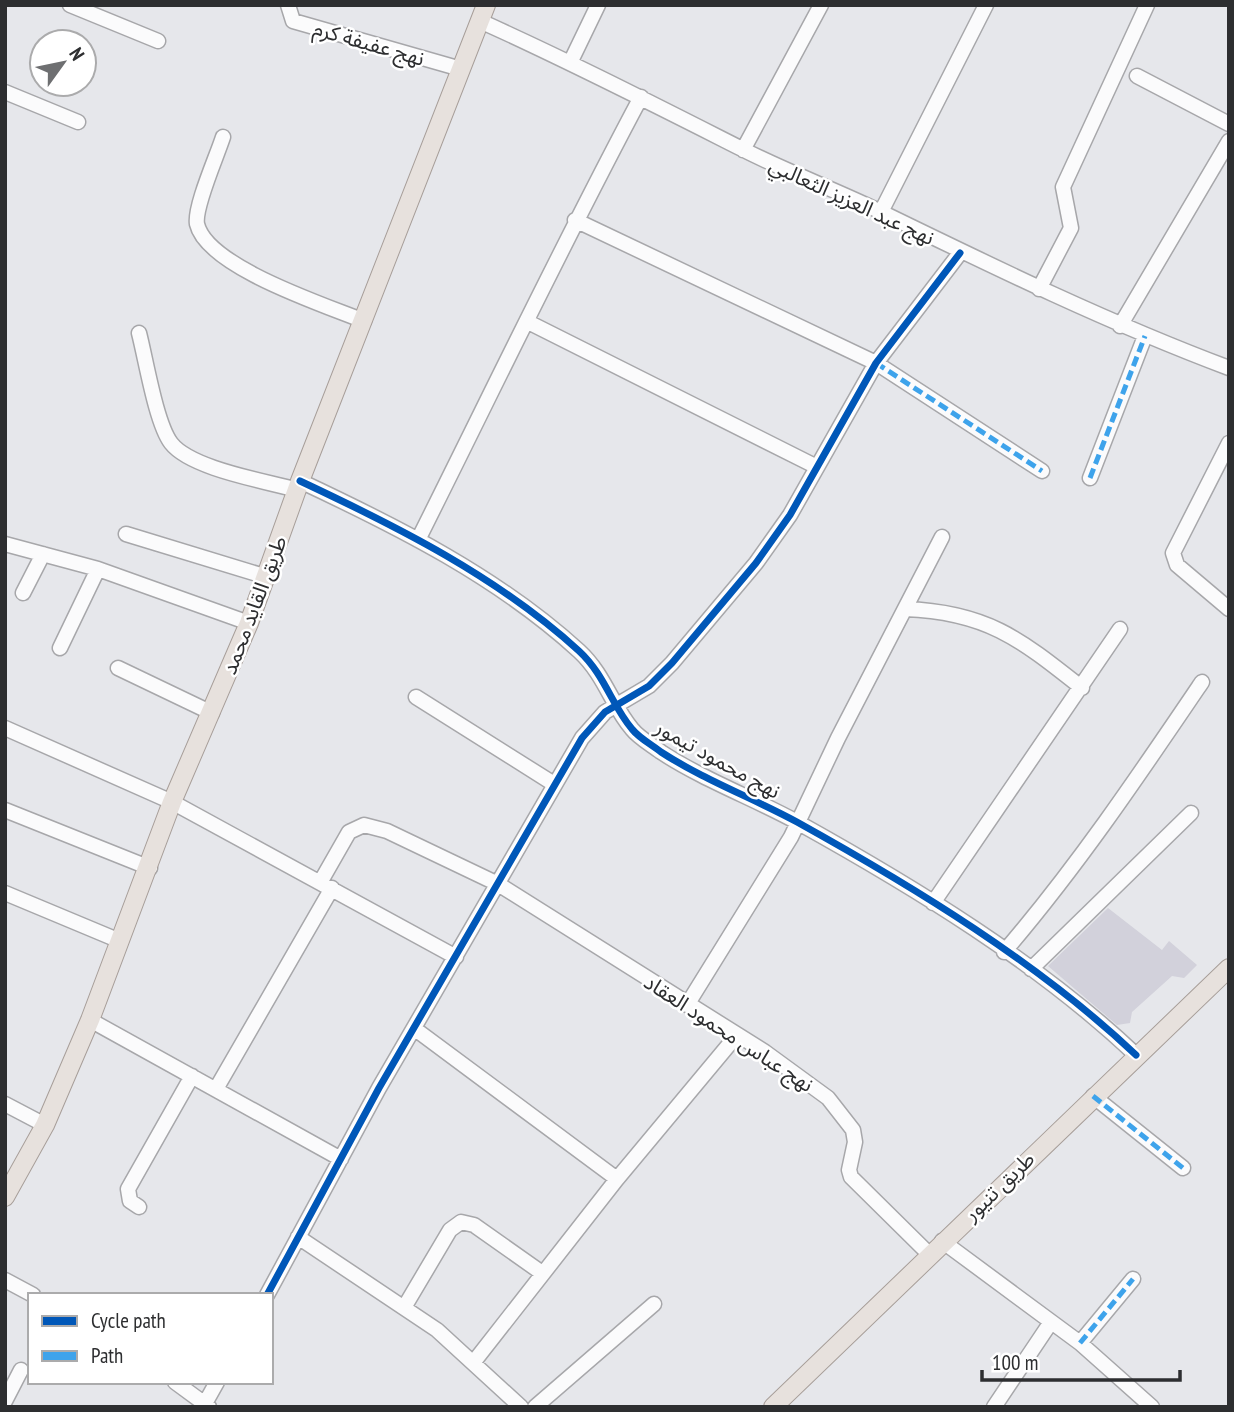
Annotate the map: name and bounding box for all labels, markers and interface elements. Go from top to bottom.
street label: نهج عفيفة كرم [309,14,428,75]
north arrow [28,28,98,98]
text: N [64,43,90,65]
street label: نهج عبد العزيز الثعالبي [764,151,939,254]
street label: طريق القايد محمد [215,532,293,678]
street label: نهج محمود تيمور [649,713,785,806]
street label: نهج عباس محمود العقاد [638,968,819,1100]
street label: طريق تنيور [957,1146,1040,1227]
legend [28,1293,273,1384]
text: Cycle path [91,1307,166,1334]
scale bar [982,1338,1180,1382]
text: Path [91,1342,123,1369]
text: 100 m [992,1349,1038,1376]

